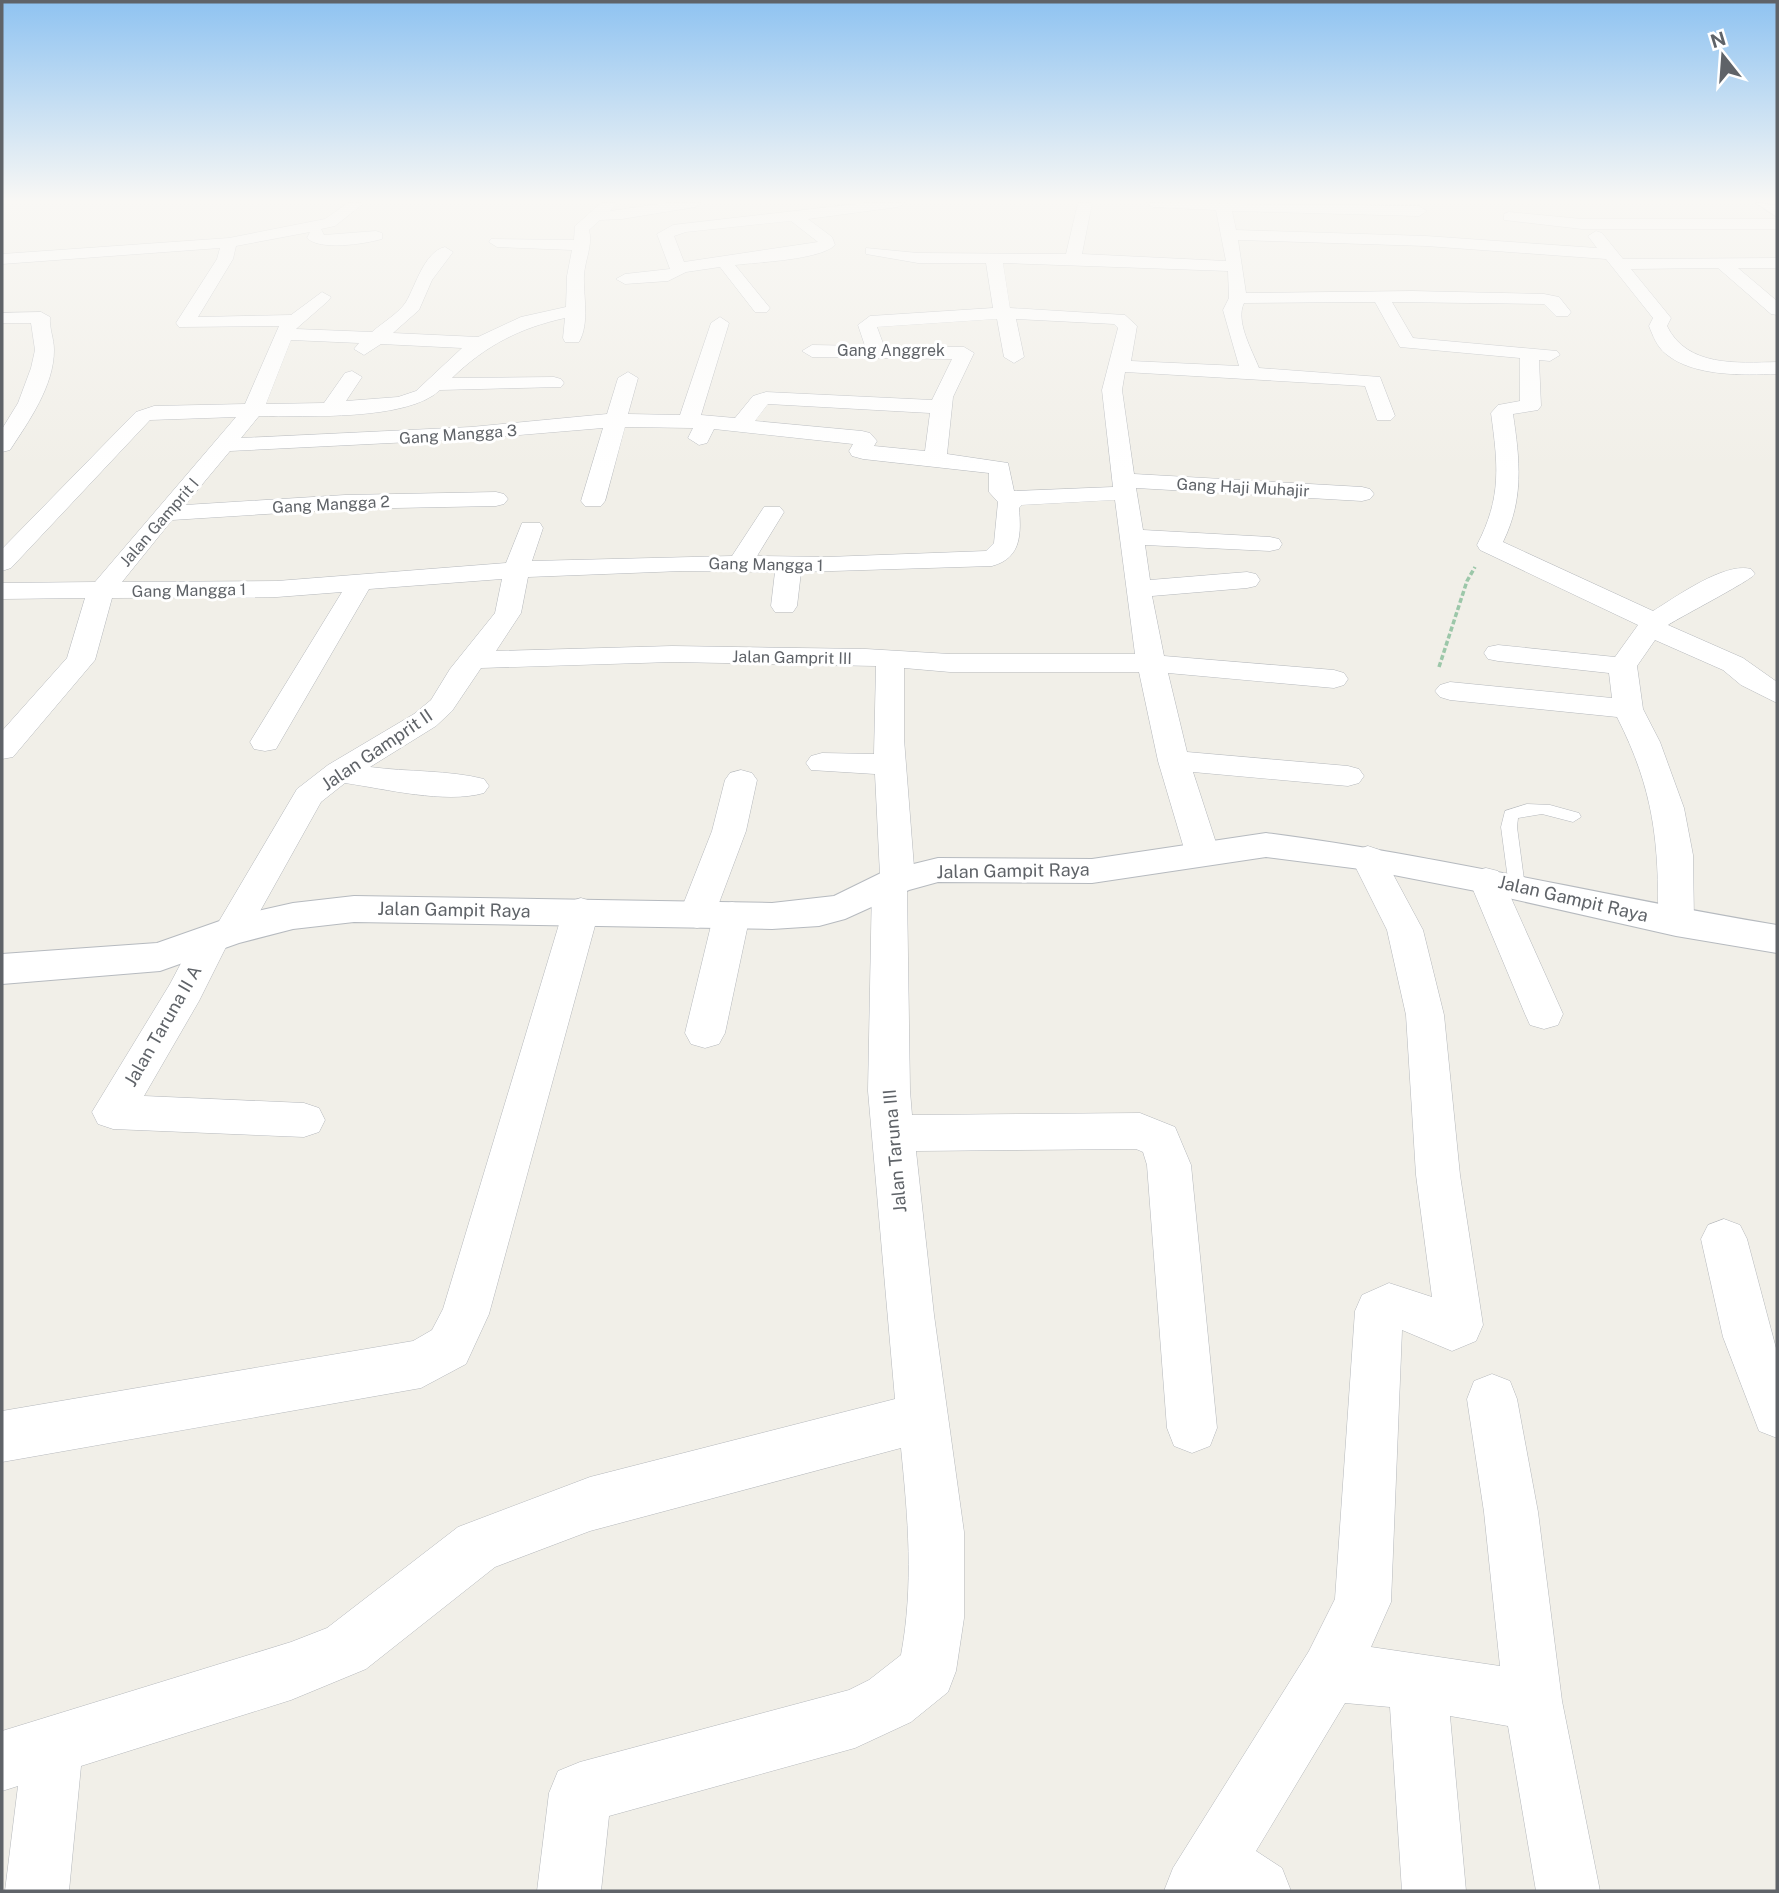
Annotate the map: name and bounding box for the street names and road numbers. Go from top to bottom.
street label: Gang Anggrek [837,341,945,360]
street label: Gang Mangga 3 [398,421,518,448]
street label: Jalan Gamprit I [116,474,203,570]
street label: Gang Haji Muhajir [1176,475,1310,500]
street label: Gang Mangga 2 [272,492,390,517]
street label: Gang Mangga 1 [709,554,823,575]
street label: Gang Mangga 1 [132,580,246,601]
street label: Jalan Gamprit III [732,647,852,668]
street label: Jalan Gamprit II [317,705,436,795]
street label: Jalan Gampit Raya [936,859,1090,882]
street label: Jalan Gampit Raya [1496,871,1650,926]
street label: Jalan Gampit Raya [377,898,531,921]
street label: Jalan Taruna II A [119,961,206,1090]
street label: Jalan Taruna III [879,1088,910,1214]

